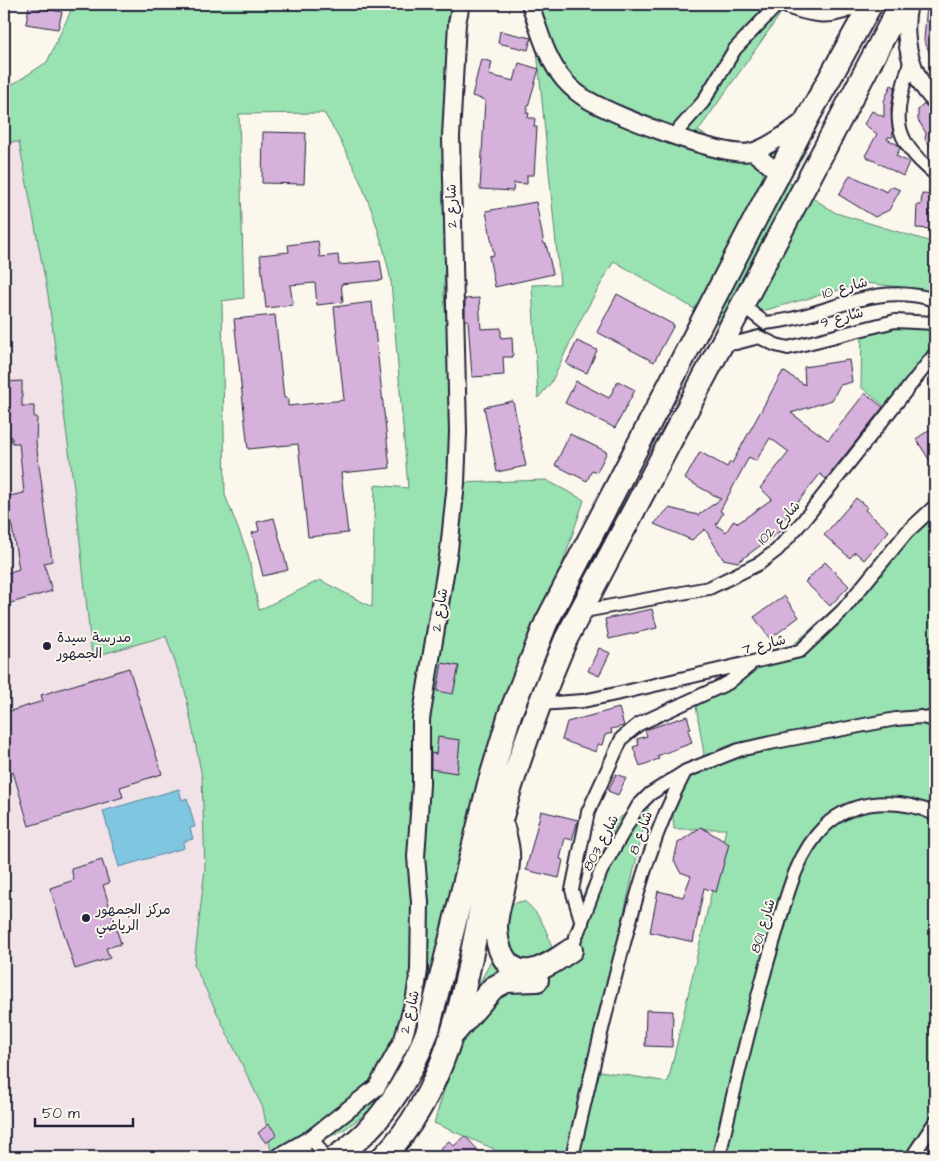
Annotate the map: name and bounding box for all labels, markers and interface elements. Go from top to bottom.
street label: شارع 2 [442,184,462,228]
street label: شارع 10 [820,272,870,304]
street label: شارع 9 [818,303,866,333]
street label: شارع 102 [753,496,805,550]
street label: شارع 2 [427,587,453,633]
place label: مدرسة سيدة الجمهور [56,628,131,664]
street label: شارع 7 [740,630,788,660]
marker: مدرسة سيدة الجمهور [41,640,53,652]
street label: شارع 8 [624,808,658,858]
street label: شارع 803 [578,811,624,875]
street label: شارع 801 [745,896,781,956]
place label: مركز الجمهور الرياضي [95,900,171,938]
marker: مركز الجمهور الرياضي [80,912,92,924]
street label: شارع 2 [395,988,425,1036]
scale bar [35,1096,132,1128]
text: 50 m [42,1103,80,1124]

